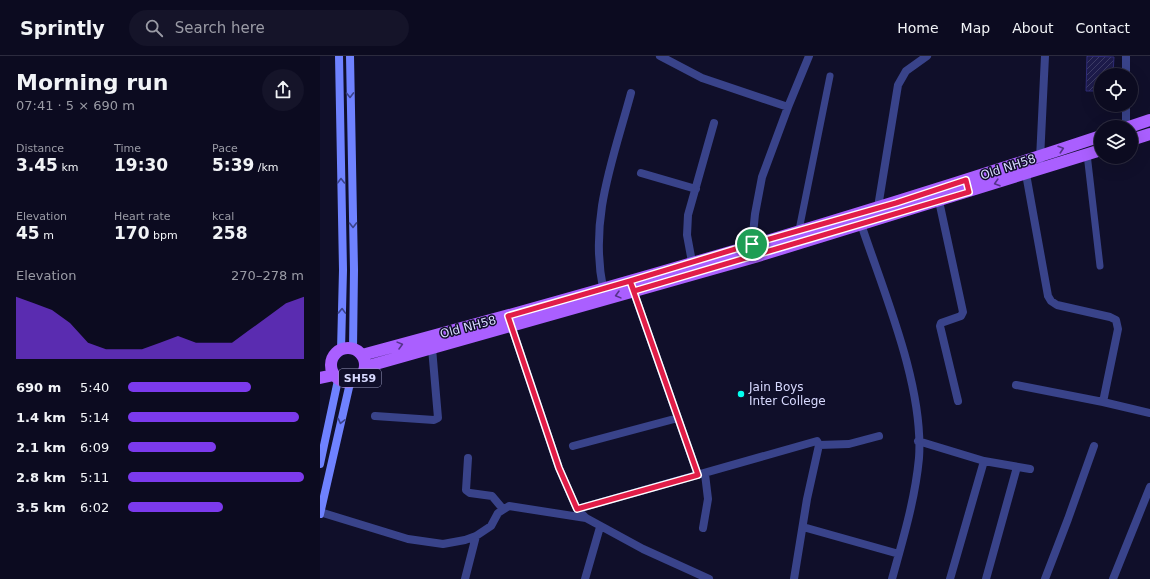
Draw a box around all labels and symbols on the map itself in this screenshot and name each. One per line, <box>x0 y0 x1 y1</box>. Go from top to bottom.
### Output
one-way arrow <box>346 92 355 98</box>
one-way arrow <box>1058 146 1065 154</box>
street label: Old NH58 <box>979 151 1037 183</box>
one-way arrow <box>337 178 346 184</box>
one-way arrow <box>994 178 1001 187</box>
one-way arrow <box>349 222 357 228</box>
pin <box>735 227 769 261</box>
one-way arrow <box>614 291 621 299</box>
one-way arrow <box>338 308 346 314</box>
street label: Old NH58 <box>438 313 498 341</box>
one-way arrow <box>397 342 403 350</box>
road number: SH59 <box>339 369 381 387</box>
place label: Jain Boys Inter College <box>748 380 826 408</box>
marker: Jain Boys Inter College <box>736 389 746 399</box>
one-way arrow <box>337 417 346 424</box>

